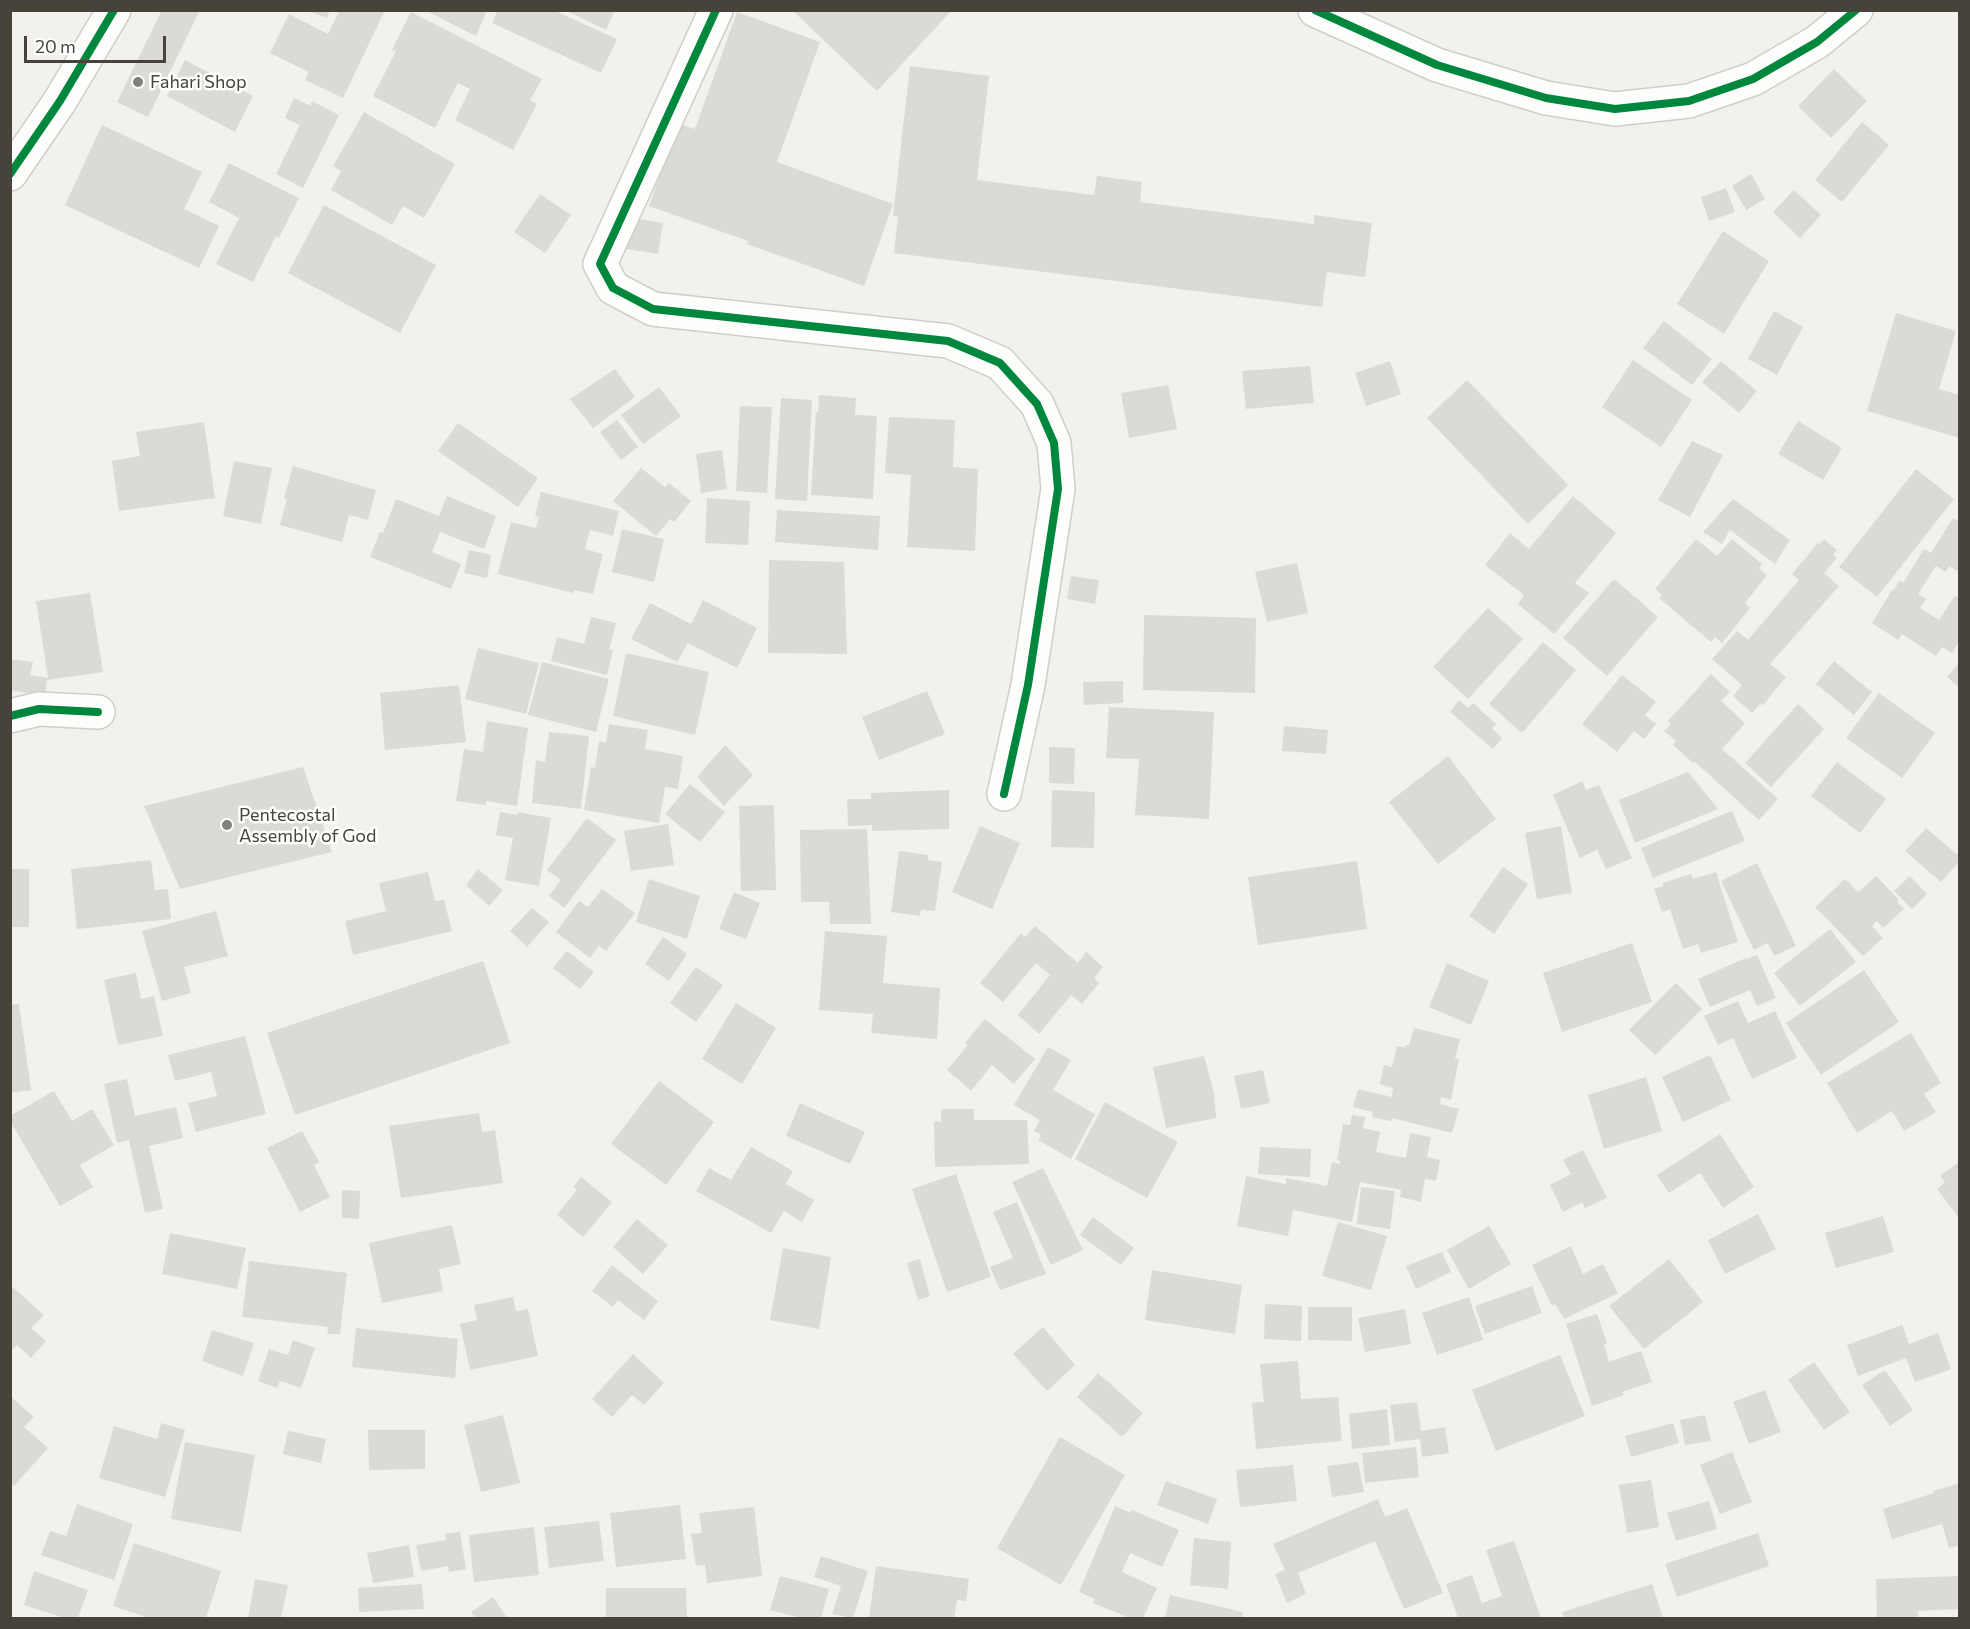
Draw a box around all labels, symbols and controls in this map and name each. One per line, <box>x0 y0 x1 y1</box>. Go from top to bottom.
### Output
scale bar <box>27 24 170 62</box>
text: 20 m <box>35 35 76 57</box>
place label: Fahari Shop <box>150 71 247 93</box>
marker: Fahari Shop <box>131 75 145 89</box>
place label: Pentecostal Assembly of God <box>239 804 376 846</box>
marker: Pentecostal Assembly of God <box>220 818 234 832</box>

